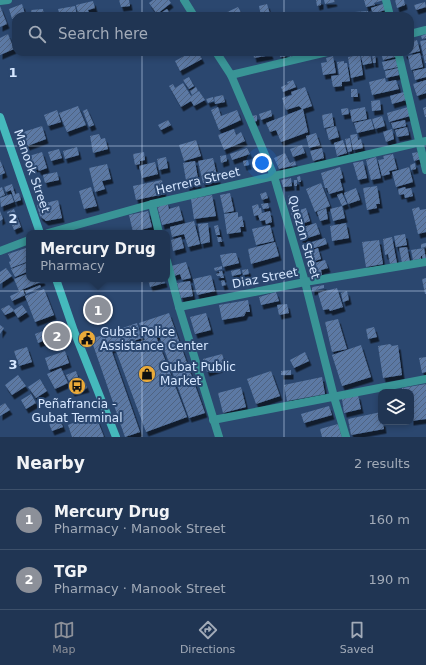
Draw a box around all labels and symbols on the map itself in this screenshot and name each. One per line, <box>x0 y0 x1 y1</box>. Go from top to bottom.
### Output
text: 1 <box>8 65 18 80</box>
street label: Manook Street <box>11 127 53 215</box>
your location <box>252 153 272 173</box>
street label: Herrera Street <box>155 164 242 197</box>
street label: Quezon Street <box>285 194 323 281</box>
text: 2 <box>8 211 18 226</box>
street label: Diaz Street <box>231 265 299 291</box>
pin: 1 <box>85 295 111 325</box>
pin: 2 <box>44 321 70 351</box>
place label: Gubat Police Assistance Center <box>100 325 208 353</box>
public building icon: Gubat Police Assistance Center <box>77 329 97 349</box>
text: 3 <box>8 357 18 372</box>
place label: Gubat Public Market <box>160 360 236 388</box>
shop icon: Gubat Public Market <box>137 364 157 384</box>
bus stop icon: Peñafrancia - Gubat Terminal <box>67 376 87 396</box>
place label: Peñafrancia - Gubat Terminal <box>31 397 123 425</box>

